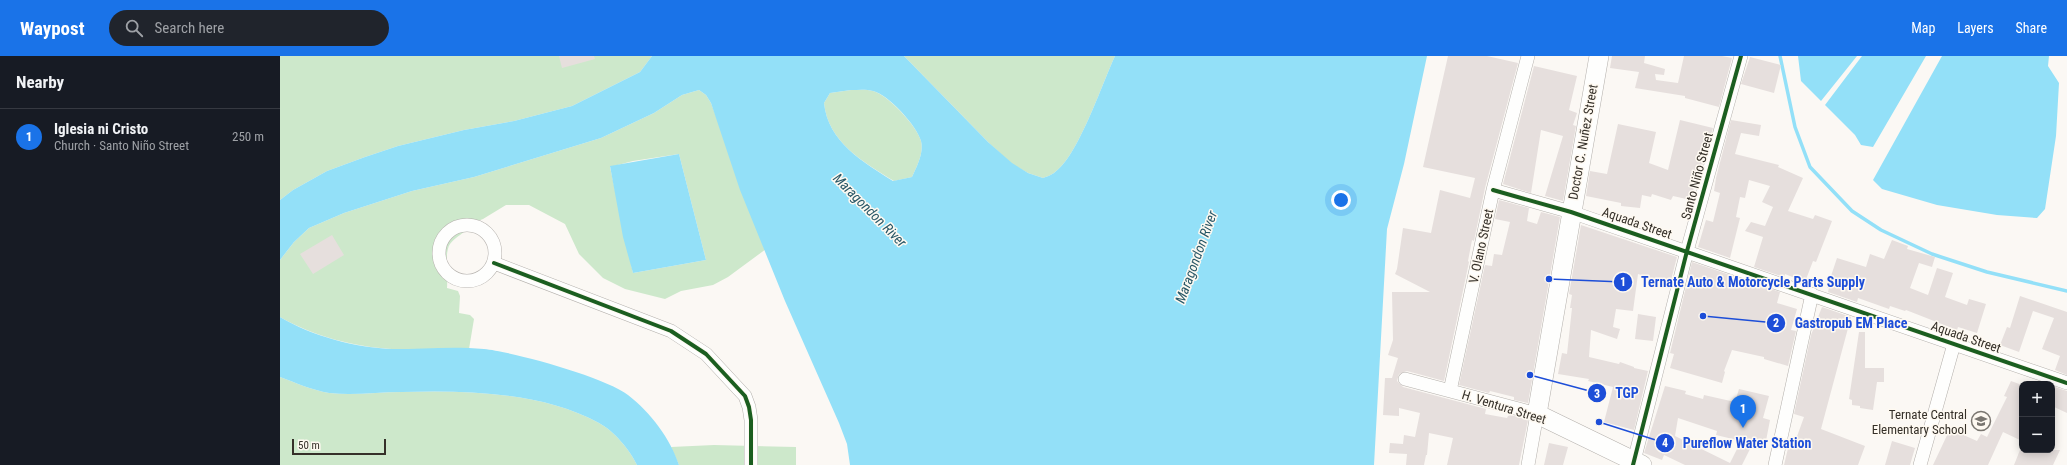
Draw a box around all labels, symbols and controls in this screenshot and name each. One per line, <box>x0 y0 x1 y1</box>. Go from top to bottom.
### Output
search box <box>109 10 389 46</box>
text: Waypost <box>20 17 85 40</box>
icon: search <box>123 17 145 39</box>
text: Search here <box>155 19 224 37</box>
text: Map <box>1911 20 1935 36</box>
text: Layers <box>1957 20 1994 36</box>
text: Share <box>2016 20 2047 36</box>
text: Nearby <box>16 72 64 92</box>
street label: Doctor C. Nuñez Street <box>1565 83 1601 201</box>
text: Iglesia ni Cristo <box>54 120 148 138</box>
text: 1 <box>26 129 32 144</box>
text: 250 m <box>232 129 264 144</box>
street label: Santo Niño Street <box>1678 131 1716 221</box>
text: Church · Santo Niño Street <box>54 138 189 153</box>
water label: Maragondon River <box>830 170 911 251</box>
your location <box>1331 190 1351 210</box>
street label: Aquada Street <box>1600 204 1674 242</box>
street label: V. Olano Street <box>1466 207 1496 285</box>
water label: Maragondon River <box>1172 208 1220 305</box>
callout: Ternate Auto & Motorcycle Parts Supply <box>1613 269 1873 295</box>
text: Ternate Auto & Motorcycle Parts Supply <box>1641 274 1866 290</box>
text: 1 <box>1620 275 1626 289</box>
callout: Gastropub EM Place <box>1766 310 1915 336</box>
text: Gastropub EM Place <box>1795 315 1908 331</box>
text: 2 <box>1773 316 1779 330</box>
street label: Aquada Street <box>1929 318 2003 356</box>
callout: TGP <box>1587 380 1647 406</box>
map controls <box>2019 381 2055 453</box>
button: + <box>2019 381 2055 417</box>
text: TGP <box>1615 385 1639 401</box>
street label: H. Ventura Street <box>1460 387 1548 427</box>
text: 3 <box>1594 387 1600 401</box>
pin: 1 <box>1730 395 1756 428</box>
place label: Ternate Central Elementary School <box>1872 407 1967 437</box>
school or university icon: Ternate Central Elementary School <box>1970 410 1992 432</box>
button: − <box>2019 417 2055 453</box>
callout: Pureflow Water Station <box>1655 430 1820 456</box>
text: Pureflow Water Station <box>1683 435 1811 451</box>
text: 4 <box>1662 436 1668 450</box>
scale bar <box>292 437 386 456</box>
text: 50 m <box>298 439 320 452</box>

